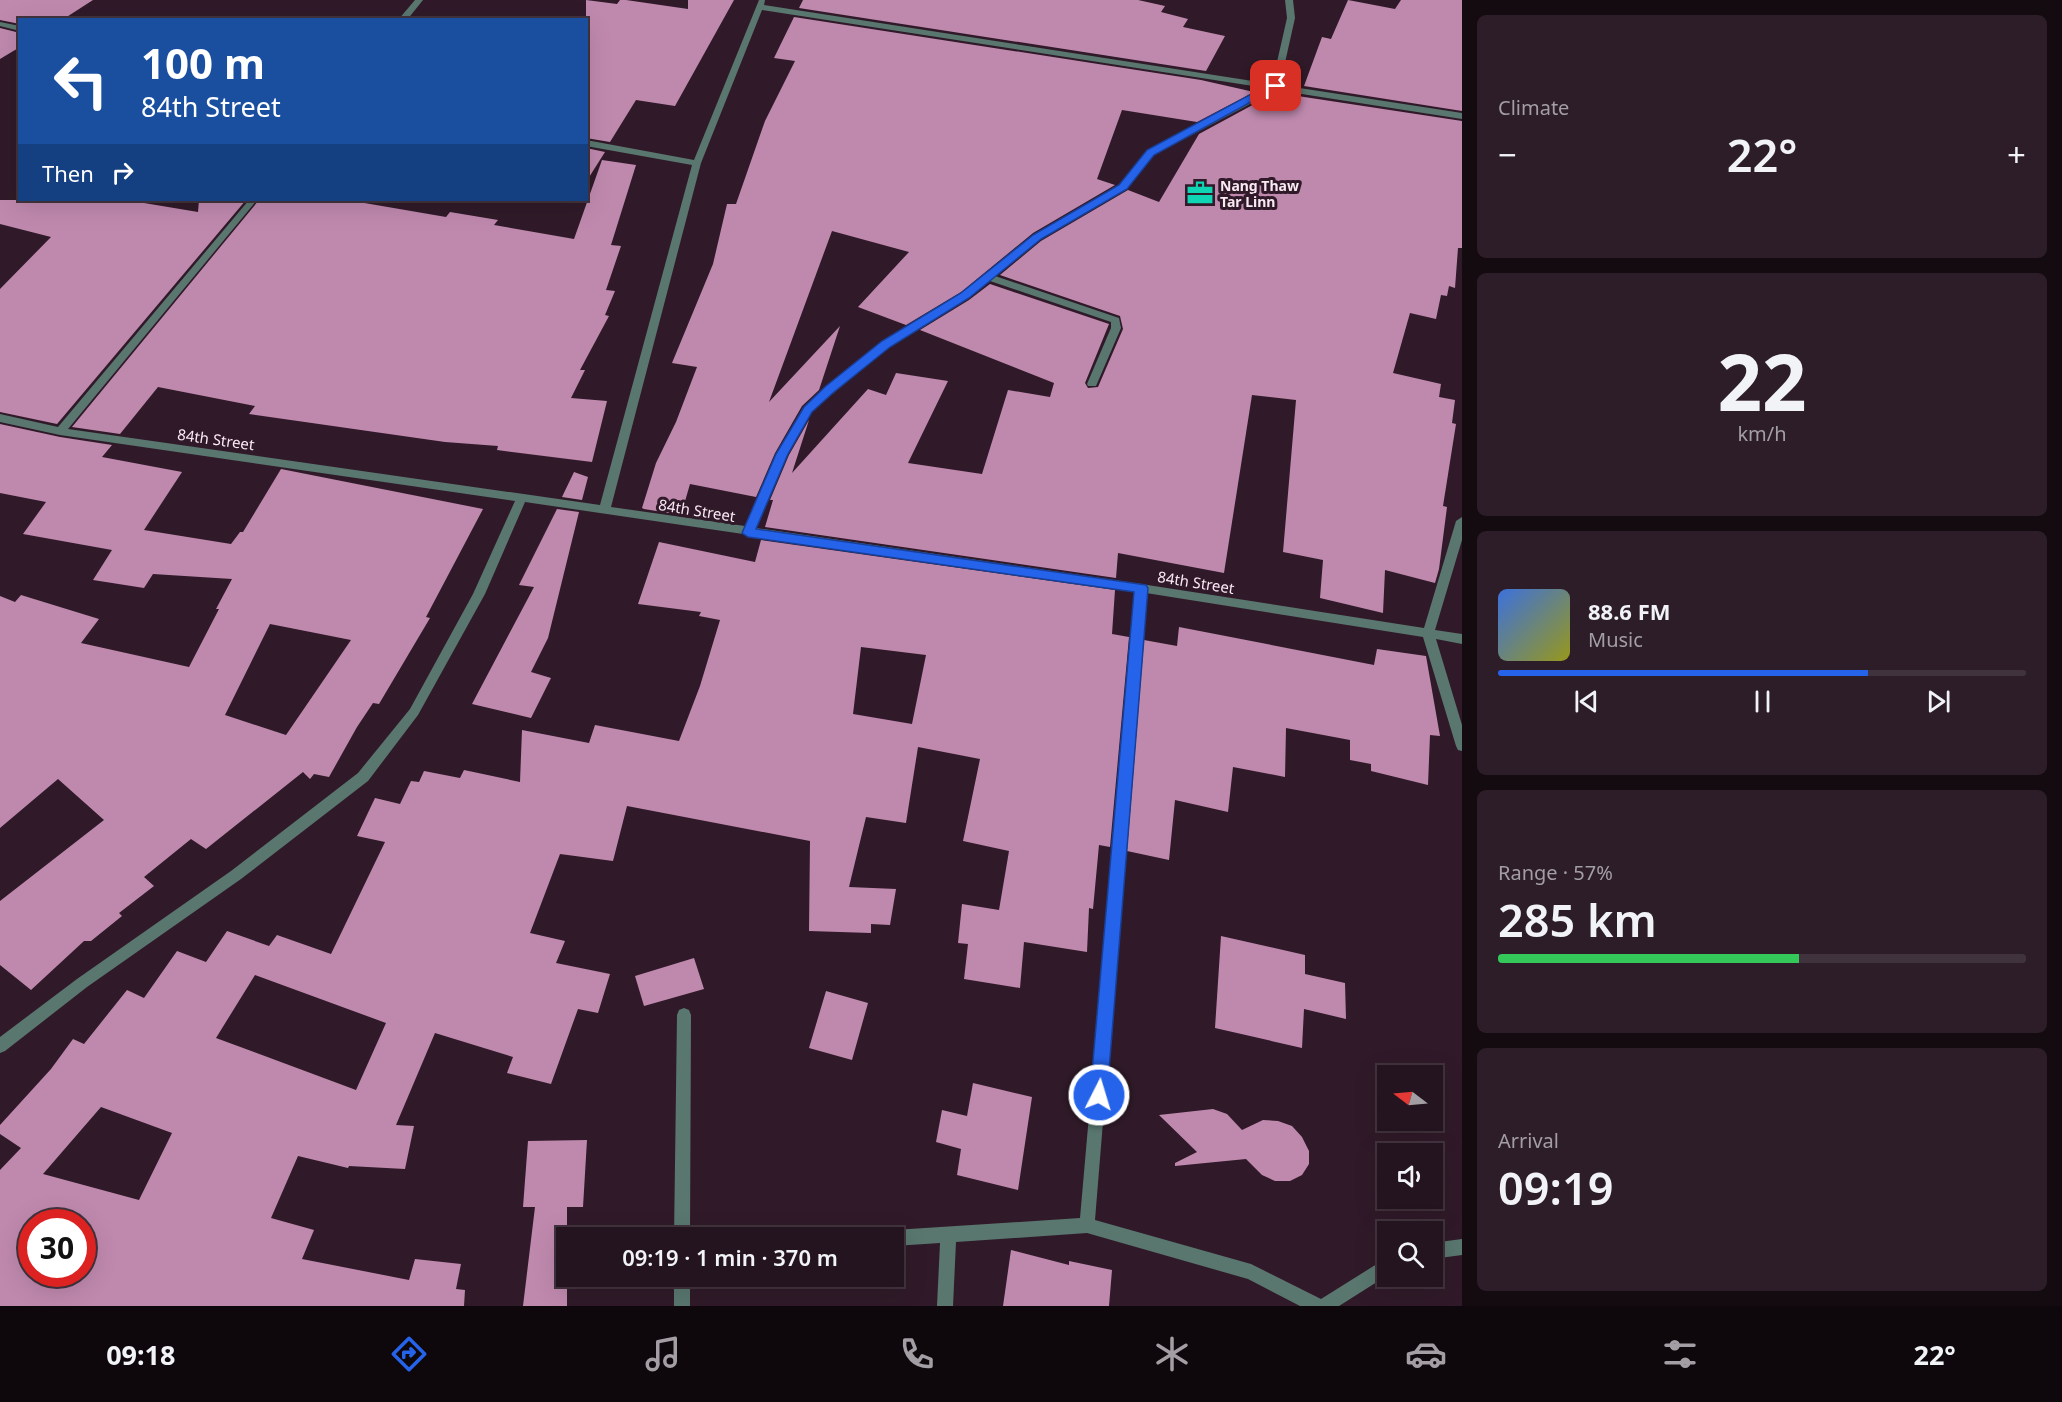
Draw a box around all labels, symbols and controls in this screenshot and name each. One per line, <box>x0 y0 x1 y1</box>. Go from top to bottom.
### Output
text: 100 m <box>141 34 265 91</box>
icon: left <box>42 42 120 120</box>
pin <box>1250 60 1301 111</box>
icon: arrive <box>1259 69 1292 102</box>
text: 84th Street <box>141 88 281 125</box>
text: Climate <box>1498 94 1569 121</box>
text: 22° <box>1727 124 1797 185</box>
text: − <box>1498 132 1517 177</box>
text: + <box>2007 132 2026 177</box>
icon: right <box>106 156 139 189</box>
text: Then <box>42 158 94 188</box>
place label: Nang Thaw Tar Linn <box>1220 176 1299 211</box>
office icon: Nang Thaw Tar Linn <box>1185 178 1215 208</box>
text: 22 <box>1717 328 1807 434</box>
text: km/h <box>1737 420 1787 447</box>
street label: 84th Street <box>176 424 256 454</box>
street label: 84th Street <box>657 494 737 526</box>
street label: 84th Street <box>1156 566 1236 598</box>
text: 88.6 FM <box>1588 596 1670 626</box>
text: Music <box>1588 626 1643 653</box>
icon: previous <box>1570 685 1603 718</box>
icon: pause <box>1746 685 1779 718</box>
icon: next <box>1922 685 1955 718</box>
text: Range · 57% <box>1498 859 1613 886</box>
text: 285 km <box>1498 889 1657 950</box>
position arrow <box>1067 1063 1131 1127</box>
north arrow <box>1377 1065 1443 1131</box>
map controls <box>1377 1065 1443 1287</box>
text: Arrival <box>1498 1127 1559 1154</box>
button: sound <box>1377 1143 1443 1209</box>
text: 09:19 <box>1498 1157 1613 1218</box>
speed limit sign: 30 <box>18 1209 96 1287</box>
button: search <box>1377 1221 1443 1287</box>
text: 09:19 · 1 min · 370 m <box>622 1242 838 1272</box>
icon: directions <box>388 1333 430 1375</box>
icon: music <box>642 1333 684 1375</box>
icon: phone <box>896 1333 938 1375</box>
icon: climate <box>1151 1333 1193 1375</box>
icon: car <box>1405 1333 1447 1375</box>
icon: filters <box>1659 1333 1701 1375</box>
text: 09:18 <box>106 1336 176 1373</box>
text: 22° <box>1913 1336 1956 1373</box>

